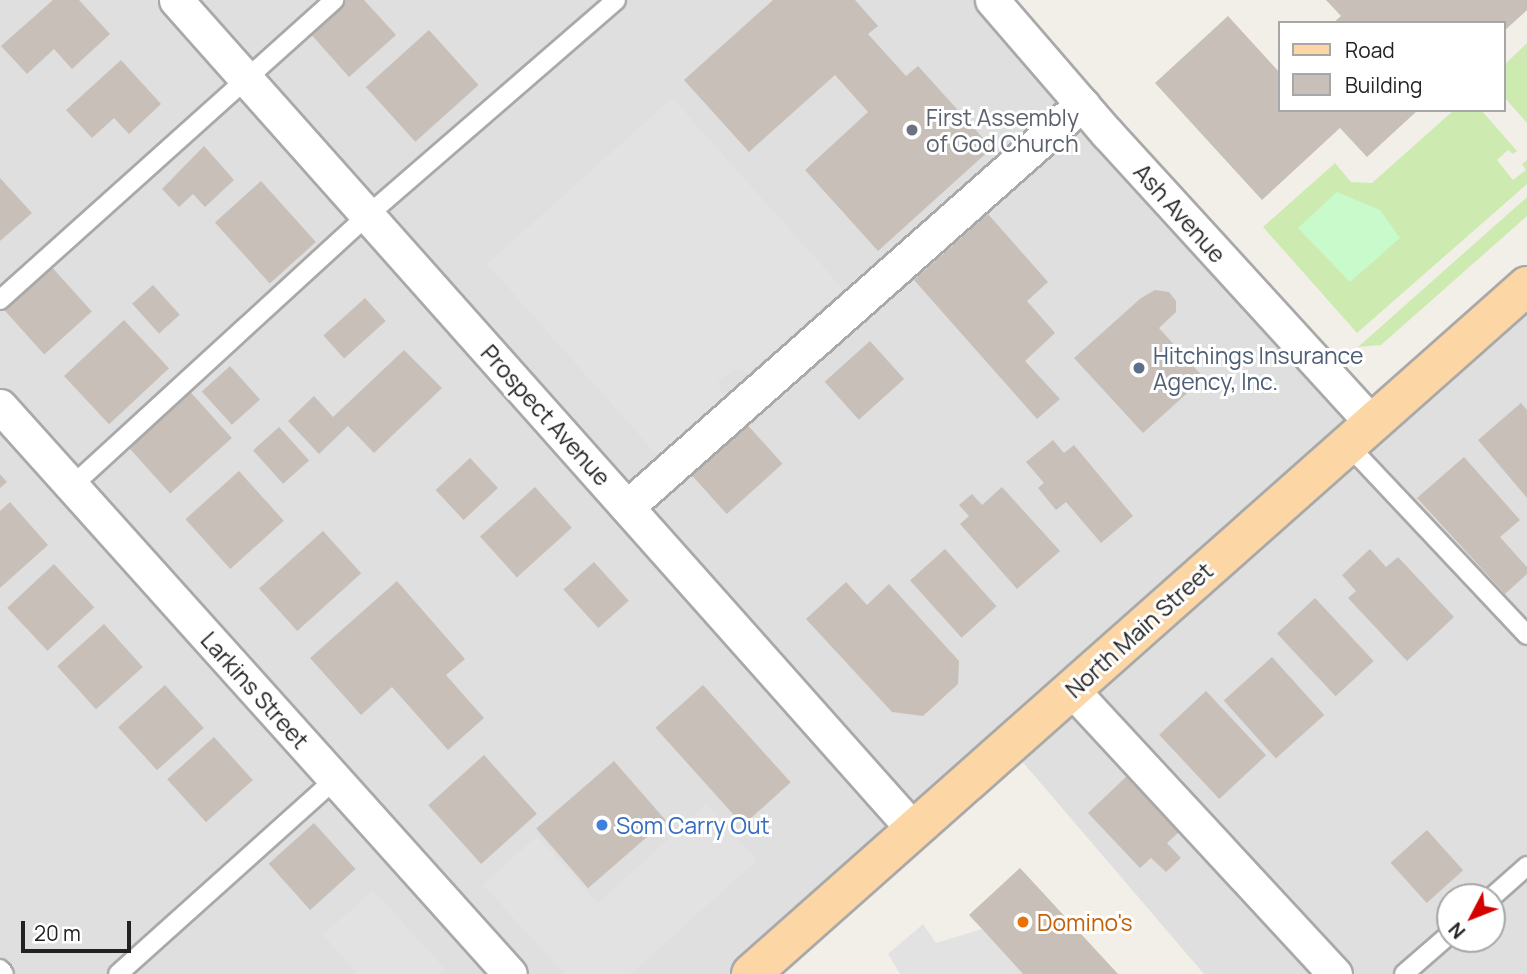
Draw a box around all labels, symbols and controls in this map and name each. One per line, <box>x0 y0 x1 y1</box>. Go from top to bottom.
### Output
legend <box>1278 21 1506 112</box>
text: Road <box>1345 36 1395 64</box>
text: Building <box>1345 71 1422 99</box>
place label: First Assembly of God Church <box>926 103 1079 157</box>
marker: First Assembly of God Church <box>904 122 920 138</box>
street label: Ash Avenue <box>1128 158 1232 268</box>
street label: Prospect Avenue <box>476 339 616 491</box>
place label: Hitchings Insurance Agency, Inc. <box>1153 341 1363 395</box>
marker: Hitchings Insurance Agency, Inc. <box>1131 360 1147 376</box>
street label: North Main Street <box>1060 557 1218 703</box>
street label: Larkins Street <box>195 626 315 754</box>
place label: Som Carry Out <box>616 811 770 839</box>
marker: Som Carry Out <box>594 817 610 833</box>
north arrow <box>1436 883 1506 953</box>
scale bar <box>24 908 135 952</box>
place label: Domino's <box>1037 908 1133 936</box>
marker: Domino's <box>1015 914 1031 930</box>
text: N <box>1443 917 1471 944</box>
text: 20 m <box>34 919 81 947</box>

